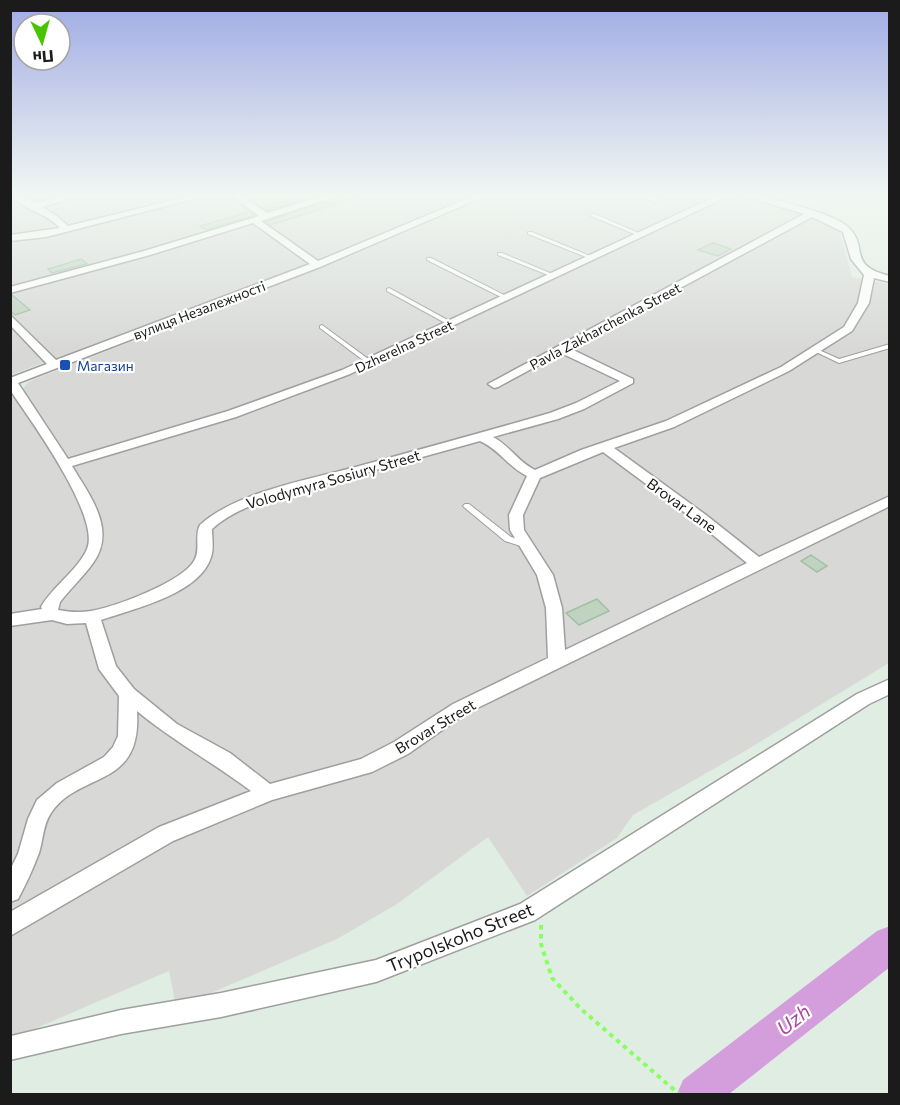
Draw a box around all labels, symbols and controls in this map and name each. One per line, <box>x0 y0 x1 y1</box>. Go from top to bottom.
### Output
north arrow <box>12 12 72 72</box>
text: Пн <box>32 47 55 68</box>
street label: вулиця Незалежності <box>130 277 268 343</box>
street label: Pavla Zakharchenka Street <box>526 279 684 373</box>
street label: Dzherelna Street <box>352 316 456 376</box>
place label: Магазин <box>77 357 134 374</box>
marker: Магазин <box>58 358 72 372</box>
street label: Volodymyra Sosiury Street <box>244 445 422 513</box>
street label: Brovar Lane <box>644 474 720 536</box>
street label: Brovar Street <box>391 695 479 757</box>
street label: Trypolskoho Street <box>383 898 537 976</box>
water label: Uzh <box>771 998 815 1040</box>

